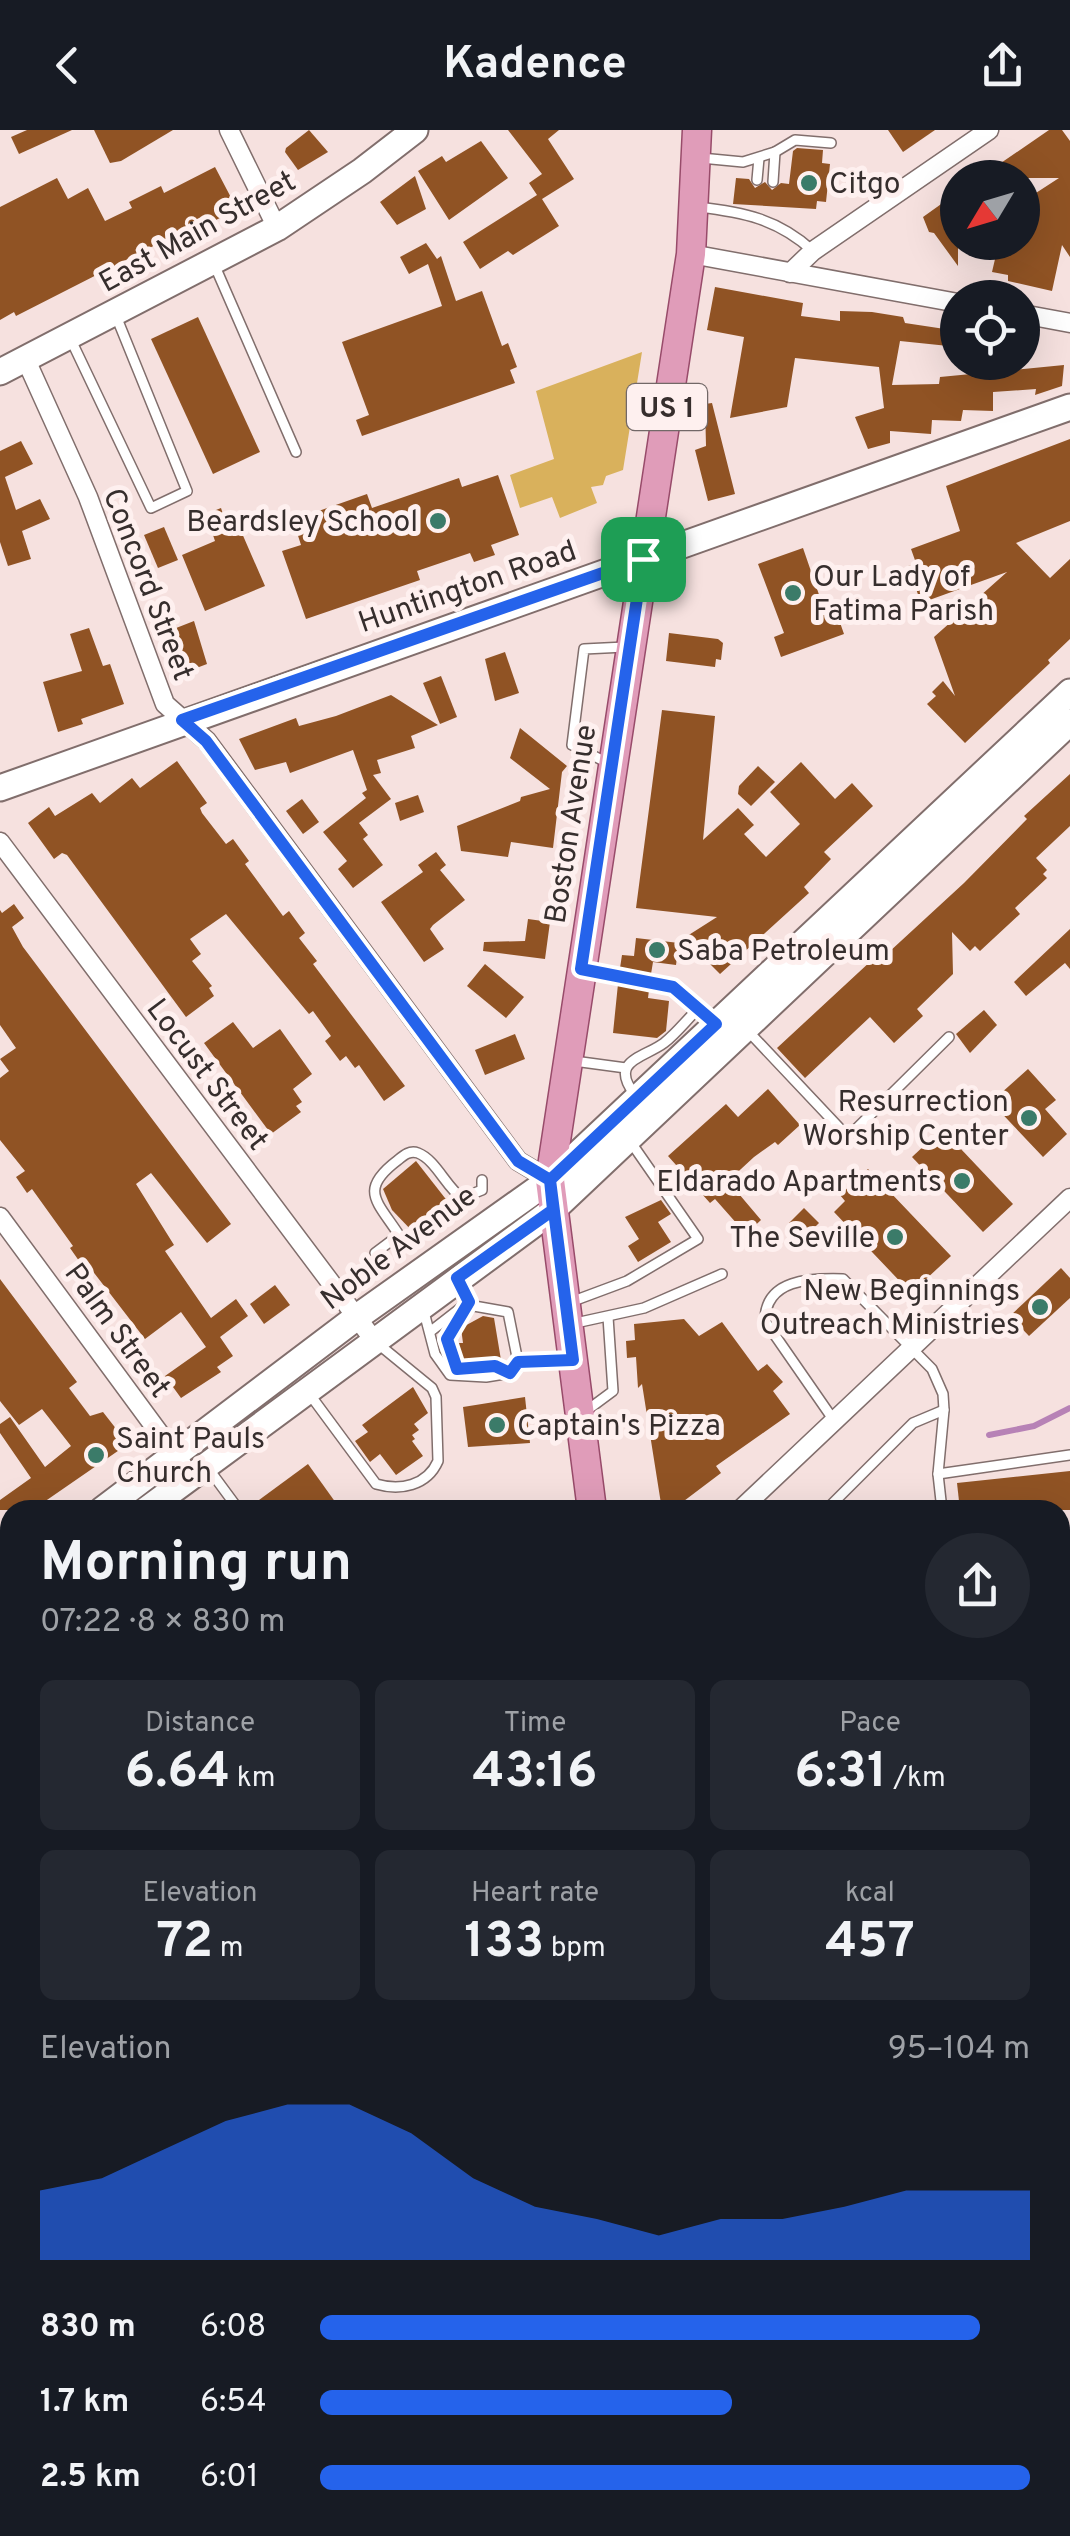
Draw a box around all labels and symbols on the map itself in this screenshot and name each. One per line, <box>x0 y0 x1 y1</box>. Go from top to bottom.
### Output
north arrow <box>940 160 1040 260</box>
street label: East Main Street <box>94 164 303 302</box>
place label: Citgo <box>829 167 901 204</box>
marker: Citgo <box>798 172 820 194</box>
road number: US 1 <box>627 384 707 430</box>
street label: Concord Street <box>93 484 200 686</box>
place label: Beardsley School <box>186 505 418 542</box>
marker: Beardsley School <box>427 510 449 532</box>
pin <box>601 517 686 602</box>
street label: Huntington Road <box>354 534 582 643</box>
place label: Our Lady of Fatima Parish <box>813 560 994 631</box>
marker: Our Lady of Fatima Parish <box>782 582 804 604</box>
street label: Boston Avenue <box>538 722 606 926</box>
place label: Saba Petroleum <box>677 934 890 971</box>
marker: Saba Petroleum <box>646 939 668 961</box>
street label: Locust Street <box>137 992 275 1159</box>
place label: Resurrection Worship Center <box>802 1085 1009 1156</box>
marker: Resurrection Worship Center <box>1018 1107 1040 1129</box>
place label: Eldarado Apartments <box>656 1165 942 1202</box>
marker: Eldarado Apartments <box>951 1170 973 1192</box>
street label: Noble Avenue <box>314 1179 485 1319</box>
place label: The Seville <box>729 1221 875 1258</box>
marker: The Seville <box>884 1226 906 1248</box>
street label: Palm Street <box>55 1257 177 1406</box>
place label: New Beginnings Outreach Ministries <box>760 1274 1020 1345</box>
marker: New Beginnings Outreach Ministries <box>1029 1296 1051 1318</box>
place label: Captain's Pizza <box>517 1409 721 1446</box>
marker: Captain's Pizza <box>486 1414 508 1436</box>
place label: Saint Pauls Church <box>116 1422 265 1493</box>
marker: Saint Pauls Church <box>85 1444 107 1466</box>

